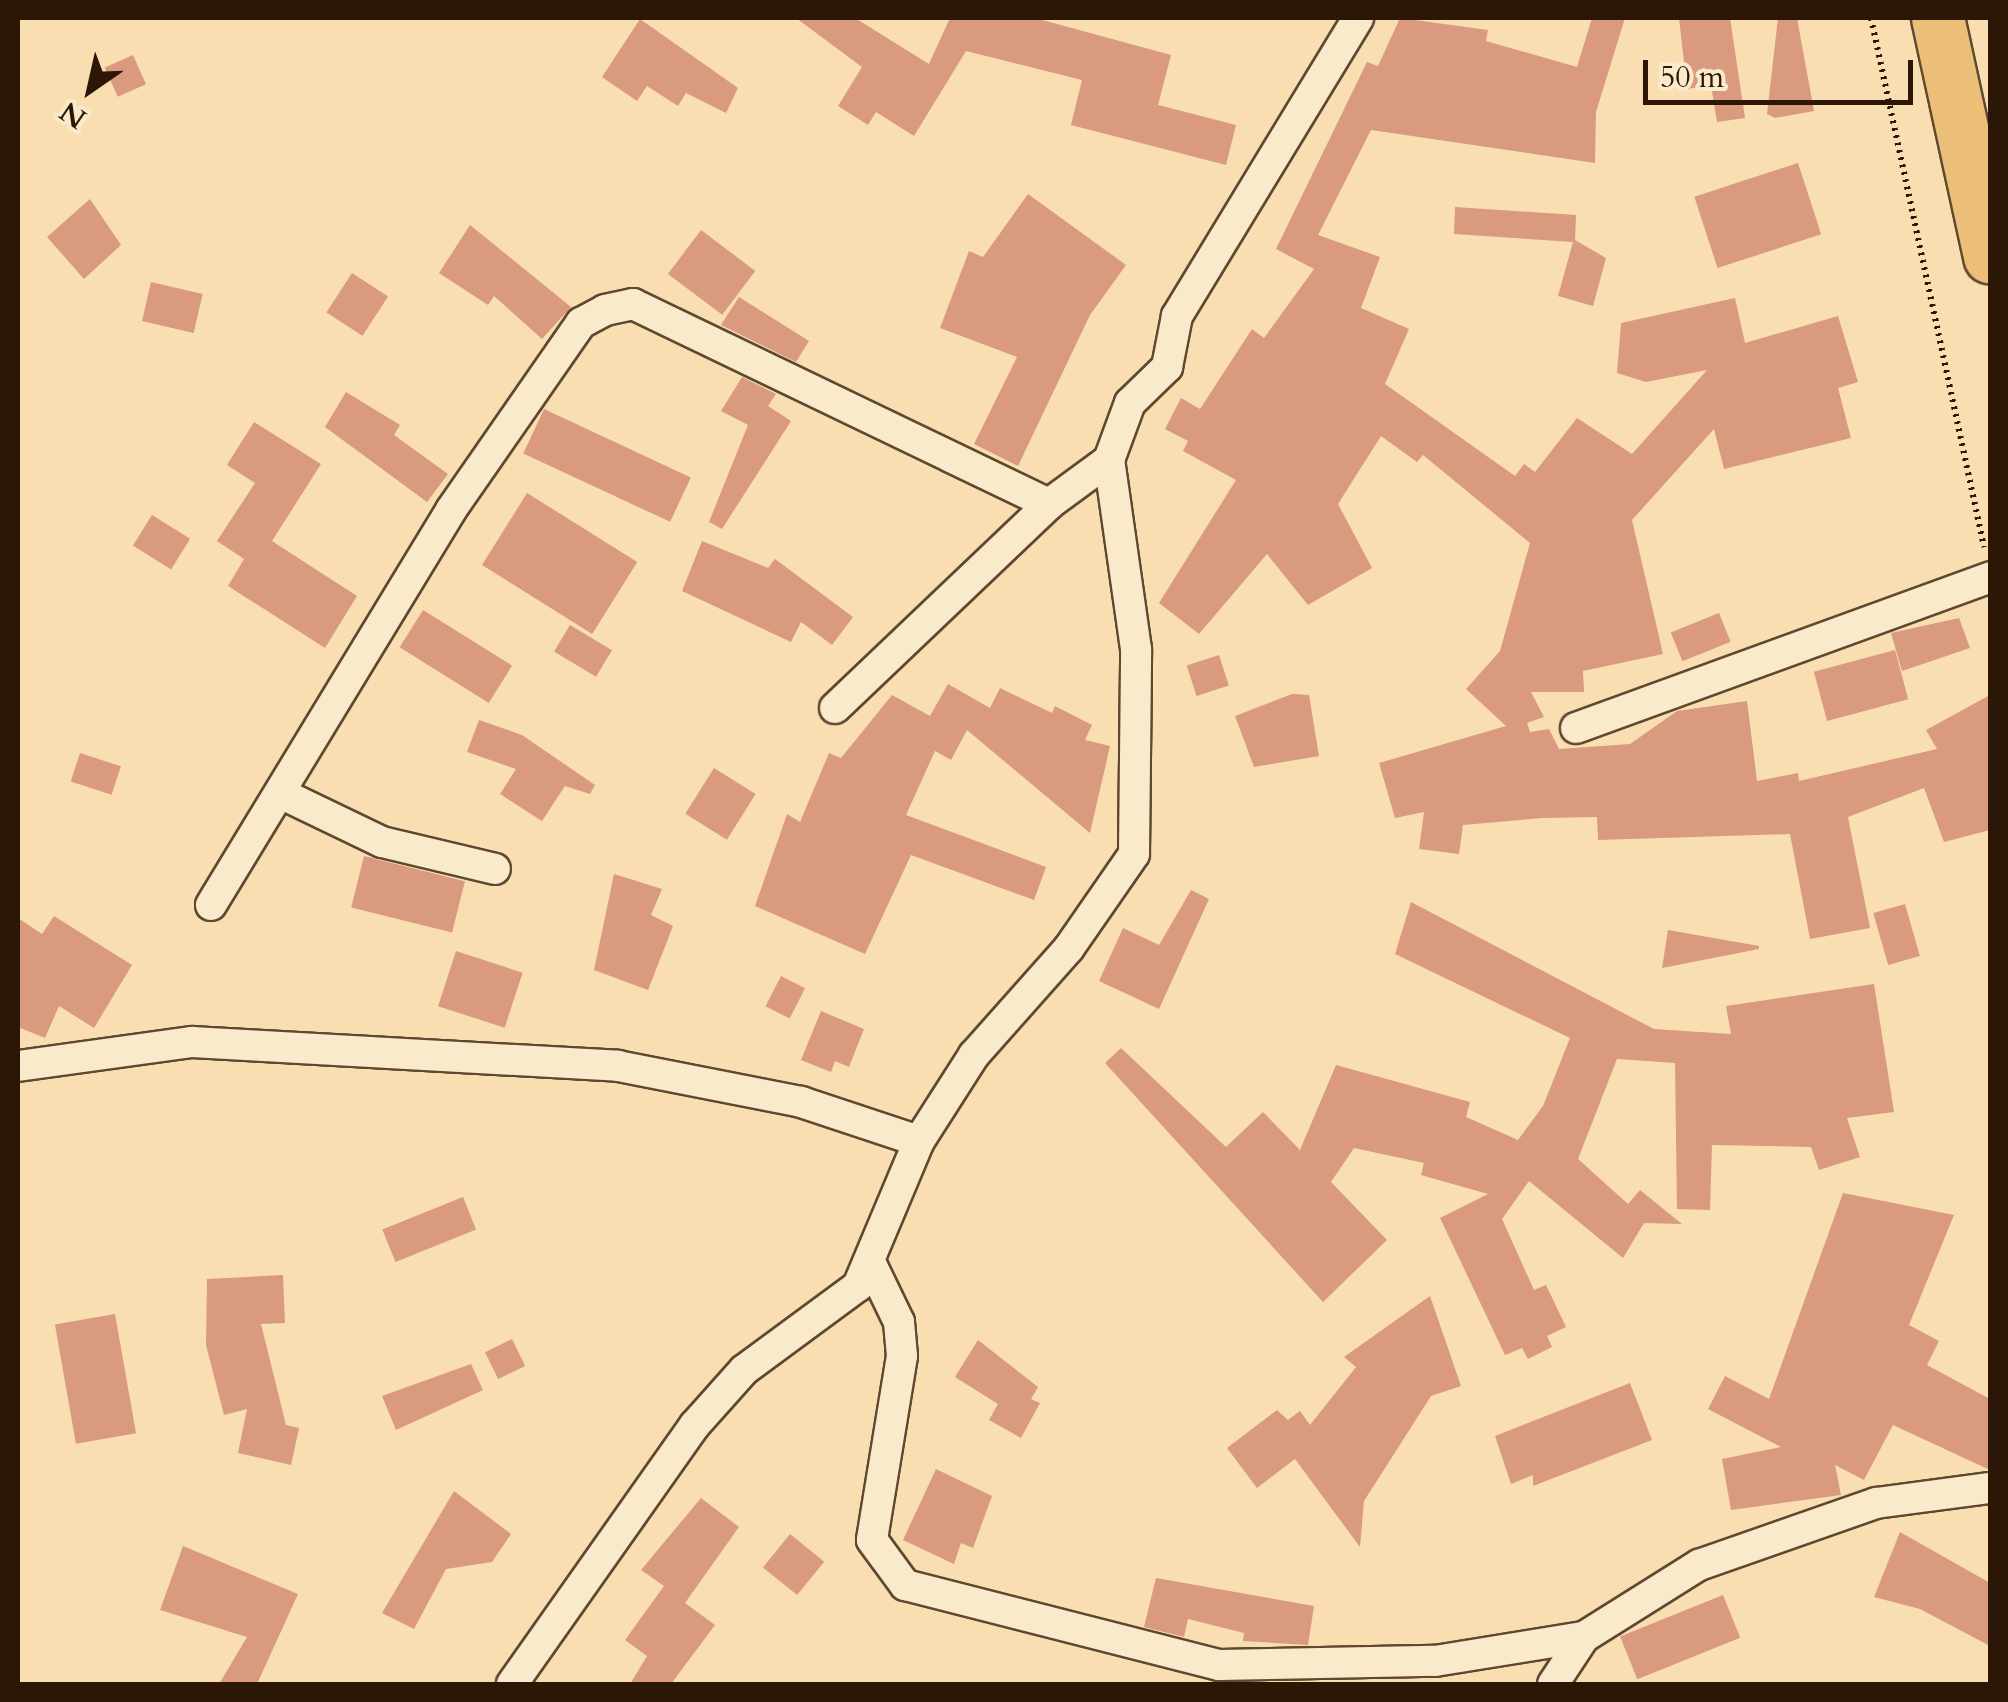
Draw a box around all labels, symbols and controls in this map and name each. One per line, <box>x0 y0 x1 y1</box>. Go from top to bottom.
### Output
north arrow <box>40 40 140 140</box>
scale bar <box>1648 40 1918 102</box>
text: 50 m <box>1660 57 1724 98</box>
text: N <box>53 92 94 137</box>

